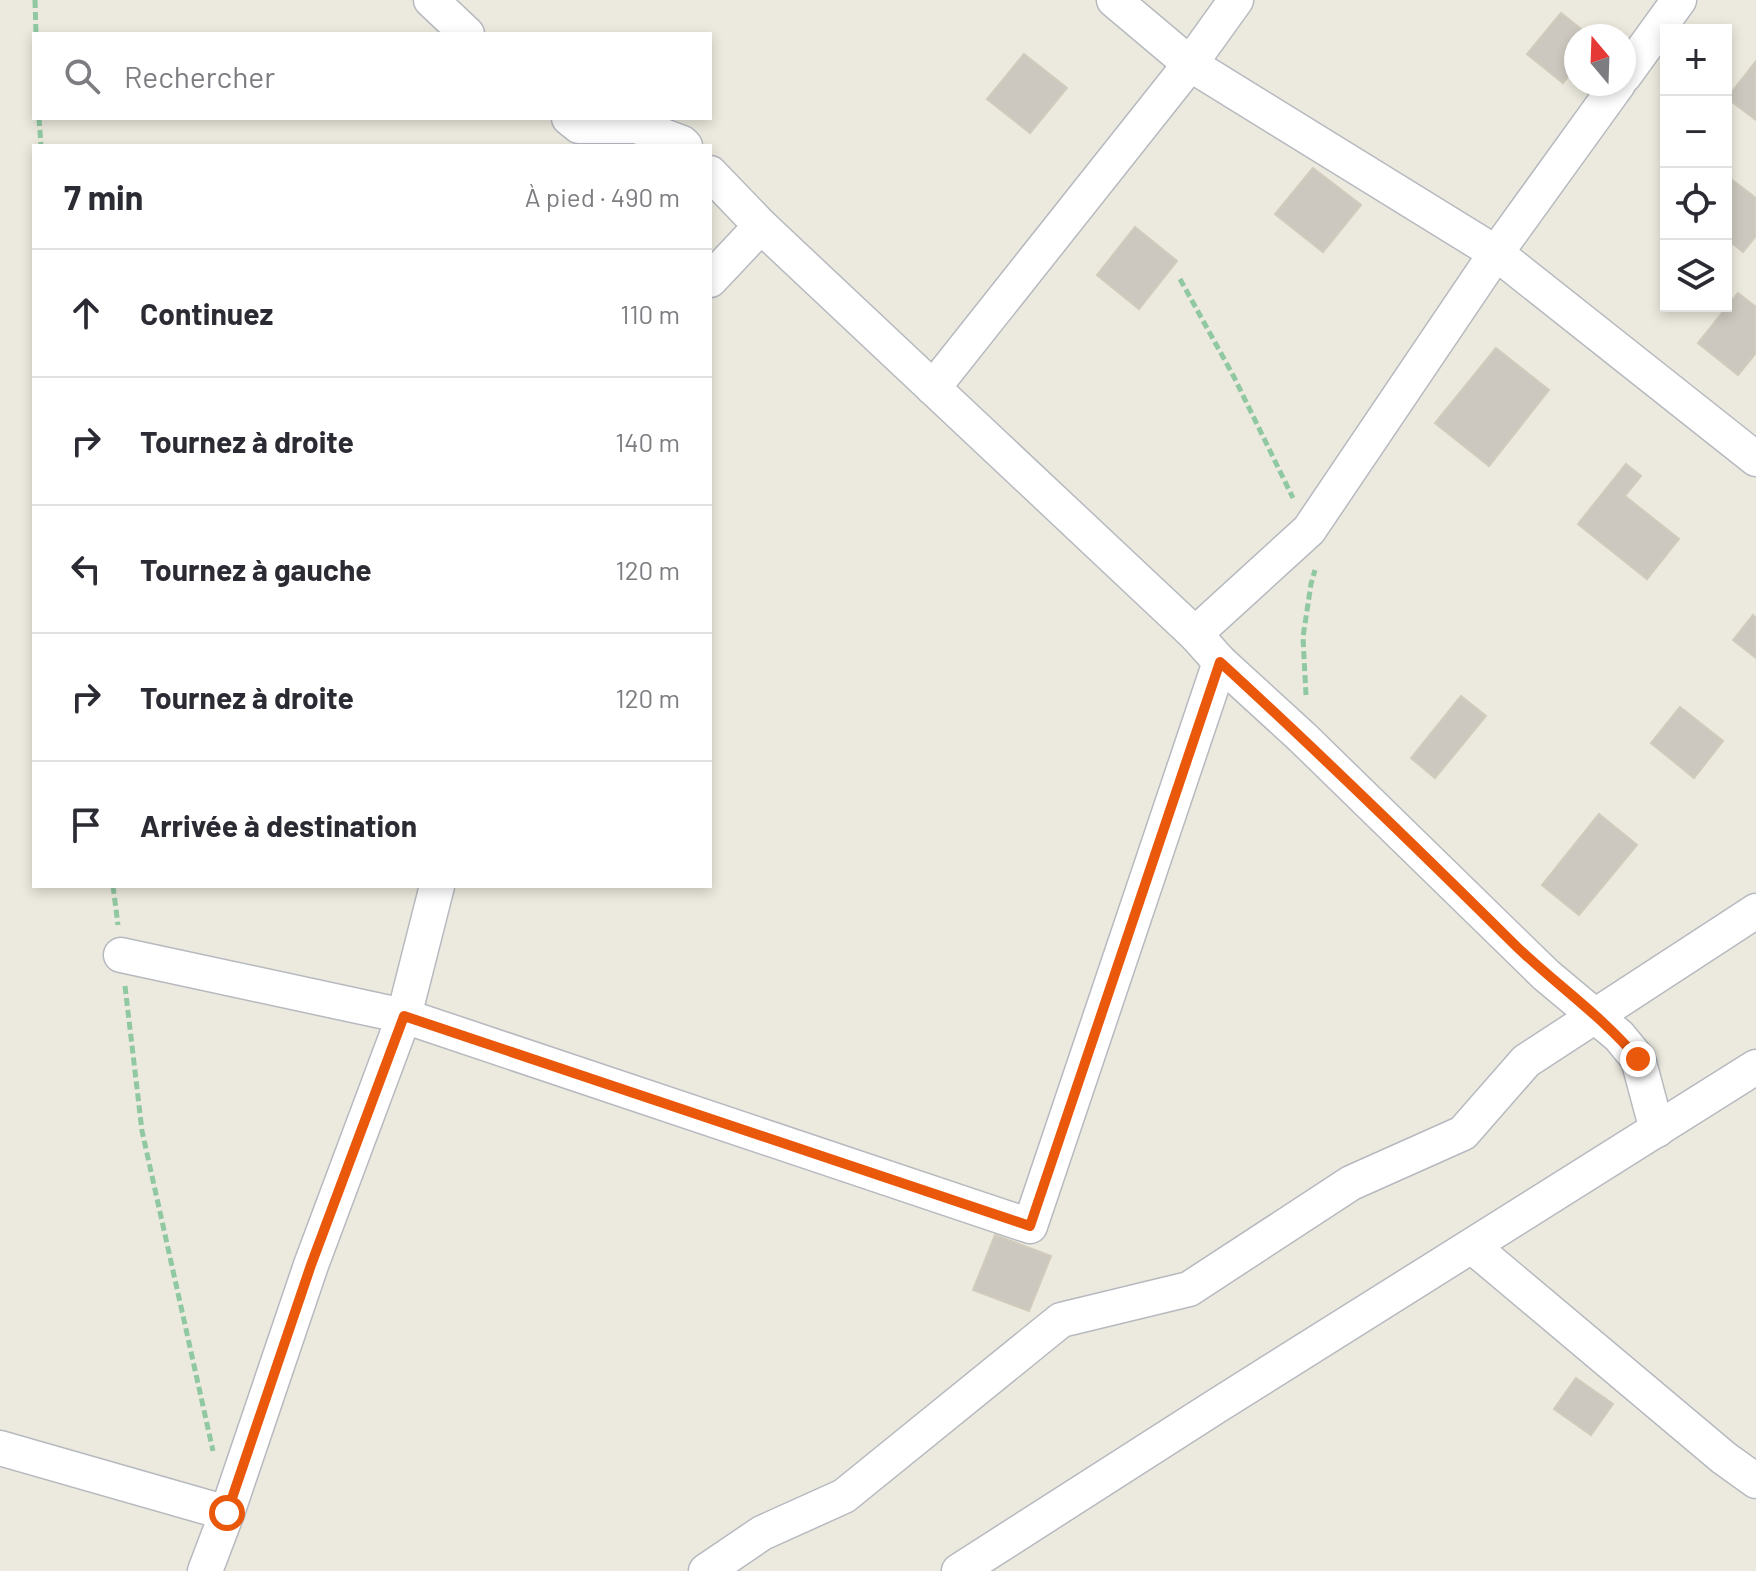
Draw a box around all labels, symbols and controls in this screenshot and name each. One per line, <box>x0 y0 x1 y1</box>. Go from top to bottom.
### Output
north arrow <box>1564 24 1636 96</box>
map controls <box>1660 24 1732 312</box>
button: + <box>1660 24 1732 96</box>
search box <box>32 32 712 120</box>
icon: search <box>60 54 104 98</box>
text: Rechercher <box>124 58 275 94</box>
button: − <box>1660 96 1732 168</box>
button: locate <box>1660 168 1732 240</box>
text: 7 min <box>64 176 143 217</box>
text: À pied · 490 m <box>525 181 680 212</box>
button: layers <box>1660 240 1732 312</box>
icon: ahead <box>64 291 108 335</box>
text: Continuez <box>140 295 273 331</box>
text: 110 m <box>620 298 680 329</box>
icon: right <box>64 419 108 463</box>
text: Tournez à droite <box>140 423 354 459</box>
text: 140 m <box>615 426 680 457</box>
icon: left <box>64 547 108 591</box>
text: Tournez à gauche <box>140 551 372 587</box>
text: 120 m <box>616 554 680 585</box>
icon: right <box>64 675 108 719</box>
text: Tournez à droite <box>140 679 354 715</box>
text: 120 m <box>616 682 680 713</box>
icon: arrive <box>64 803 108 847</box>
text: Arrivée à destination <box>140 807 417 843</box>
route end <box>1620 1041 1656 1077</box>
route start <box>209 1495 245 1531</box>

